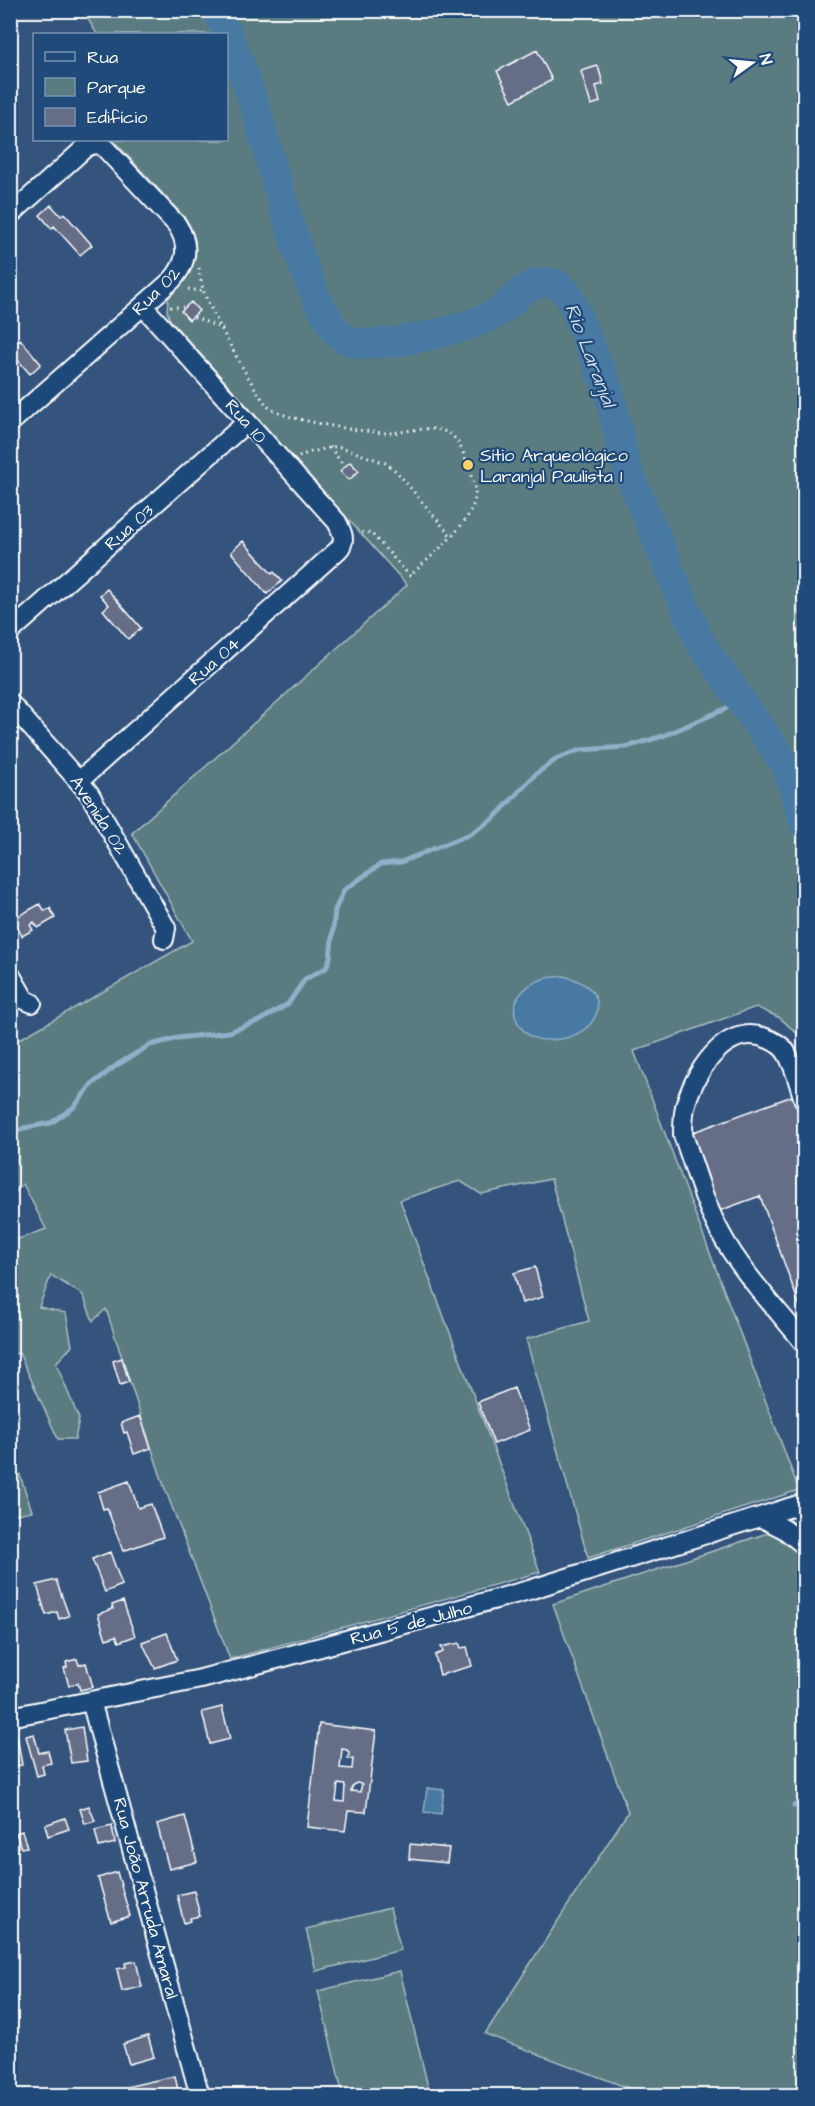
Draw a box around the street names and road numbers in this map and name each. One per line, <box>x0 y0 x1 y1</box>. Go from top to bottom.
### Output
street label: Rua 02 <box>126 261 187 321</box>
street label: Rua 10 <box>219 394 272 449</box>
street label: Rua 03 <box>99 498 160 556</box>
street label: Rua 04 <box>183 631 246 691</box>
street label: Avenida 02 <box>64 771 134 860</box>
street label: Rua 5 de Julho <box>348 1595 475 1652</box>
street label: Rua João Arruda Amaral <box>107 1795 184 2002</box>

